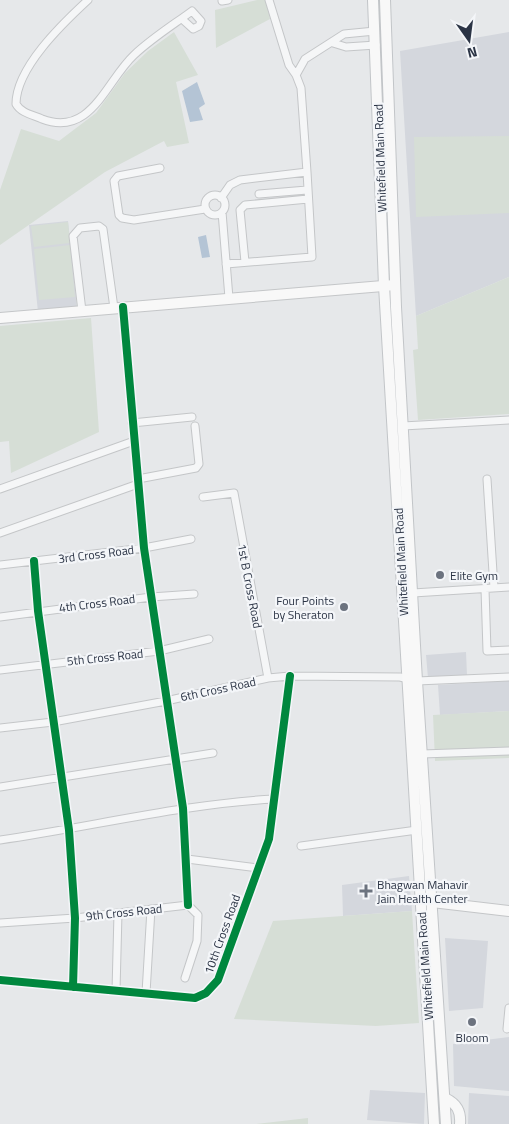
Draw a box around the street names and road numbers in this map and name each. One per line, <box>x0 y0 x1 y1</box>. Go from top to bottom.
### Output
street label: Whitefield Main Road <box>369 104 391 212</box>
street label: Whitefield Main Road <box>389 507 413 617</box>
street label: 3rd Cross Road <box>57 540 135 568</box>
street label: 1st B Cross Road <box>232 542 268 630</box>
street label: 4th Cross Road <box>58 589 136 617</box>
street label: 5th Cross Road <box>66 644 144 670</box>
street label: 6th Cross Road <box>179 672 257 706</box>
street label: 10th Cross Road <box>199 892 245 976</box>
street label: 9th Cross Road <box>85 899 163 925</box>
street label: Whitefield Main Road <box>412 911 438 1021</box>

